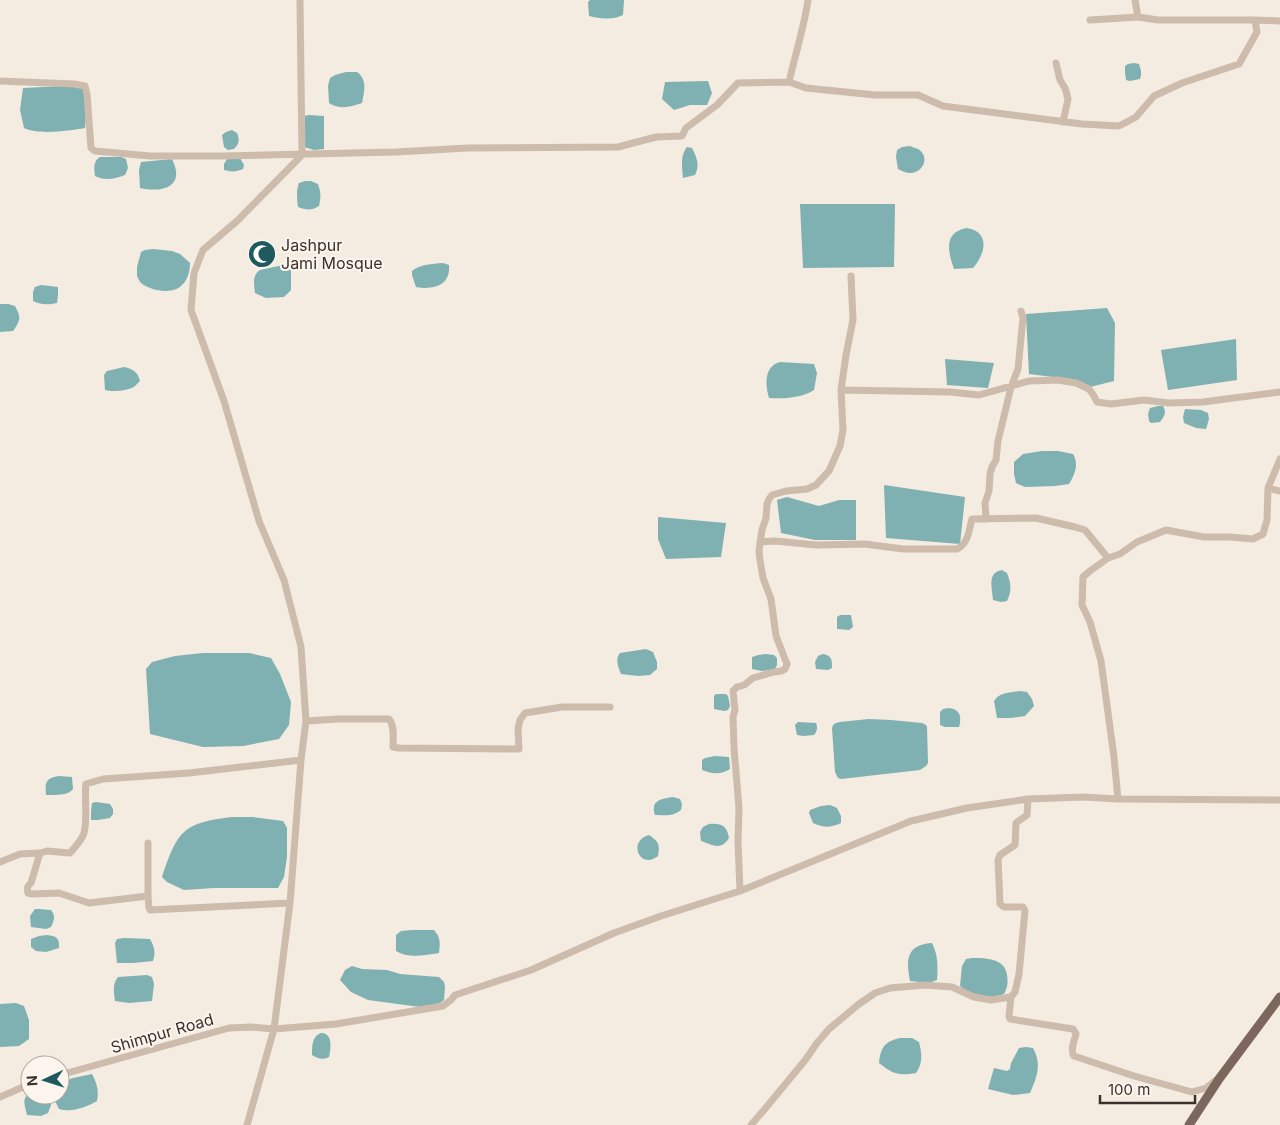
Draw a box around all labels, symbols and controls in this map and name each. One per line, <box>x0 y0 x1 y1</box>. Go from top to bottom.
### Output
place label: Jashpur Jami Mosque <box>281 235 383 273</box>
mosque icon: Jashpur Jami Mosque <box>247 239 277 269</box>
street label: Shimpur Road <box>108 1009 216 1057</box>
north arrow <box>20 1055 70 1105</box>
scale bar <box>1100 1072 1195 1104</box>
text: N <box>23 1075 40 1087</box>
text: 100 m <box>1108 1080 1150 1099</box>

